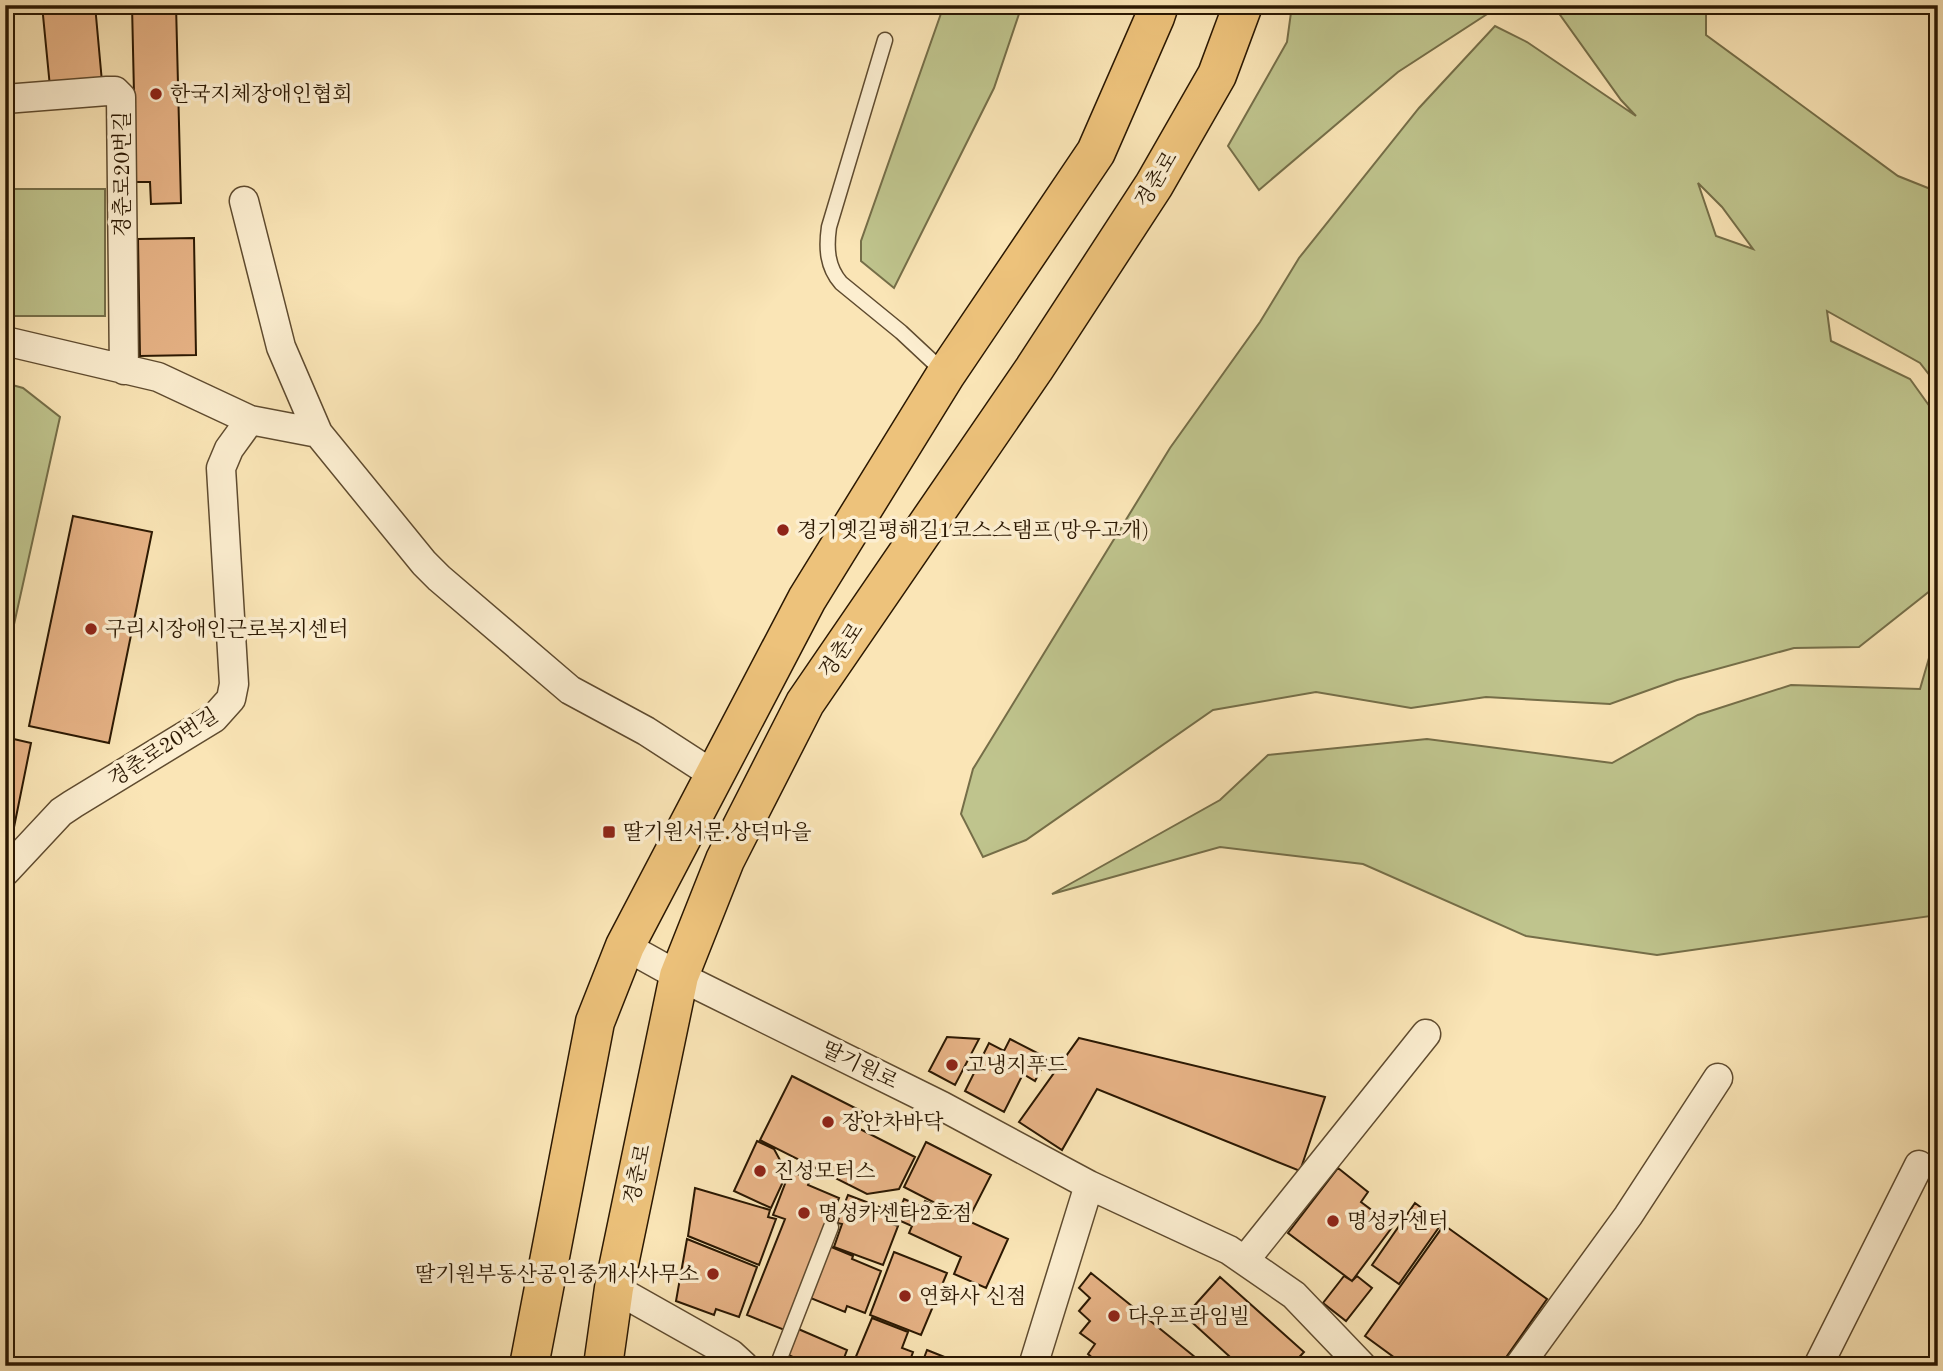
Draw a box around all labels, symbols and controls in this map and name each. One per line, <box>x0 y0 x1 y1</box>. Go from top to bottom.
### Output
place label: 한국지체장애인협회 <box>170 83 353 106</box>
marker: 한국지체장애인협회 <box>148 86 164 102</box>
street label: 경춘로20번길 <box>111 111 134 237</box>
street label: 경춘로 <box>1131 147 1182 211</box>
place label: 경기옛길평해길1코스스탬프(망우고개) <box>797 519 1149 542</box>
marker: 경기옛길평해길1코스스탬프(망우고개) <box>775 522 791 538</box>
place label: 구리시장애인근로복지센터 <box>105 618 348 641</box>
street label: 경춘로 <box>815 619 868 682</box>
marker: 구리시장애인근로복지센터 <box>83 621 99 637</box>
street label: 경춘로20번길 <box>104 704 222 791</box>
place label: 딸기원서문.상덕마을 <box>623 821 811 844</box>
marker: 딸기원서문.상덕마을 <box>601 824 617 840</box>
street label: 딸기원로 <box>818 1037 901 1094</box>
place label: 고냉지푸드 <box>966 1054 1067 1077</box>
marker: 고냉지푸드 <box>944 1057 960 1073</box>
place label: 장안차바닥 <box>842 1111 944 1134</box>
marker: 장안차바닥 <box>820 1114 836 1130</box>
street label: 경춘로 <box>620 1142 655 1206</box>
place label: 진성모터스 <box>774 1160 875 1183</box>
marker: 진성모터스 <box>752 1163 768 1179</box>
place label: 명성카센타2호점 <box>818 1202 972 1225</box>
marker: 명성카센타2호점 <box>796 1205 812 1221</box>
place label: 명성카센터 <box>1347 1210 1448 1233</box>
marker: 명성카센터 <box>1325 1213 1341 1229</box>
place label: 딸기원부동산공인중개사사무소 <box>415 1263 699 1286</box>
marker: 딸기원부동산공인중개사사무소 <box>705 1266 721 1282</box>
place label: 연화사 신점 <box>919 1285 1026 1308</box>
marker: 연화사 신점 <box>897 1288 913 1304</box>
place label: 다우프라임빌 <box>1128 1305 1250 1328</box>
marker: 다우프라임빌 <box>1106 1308 1122 1324</box>

